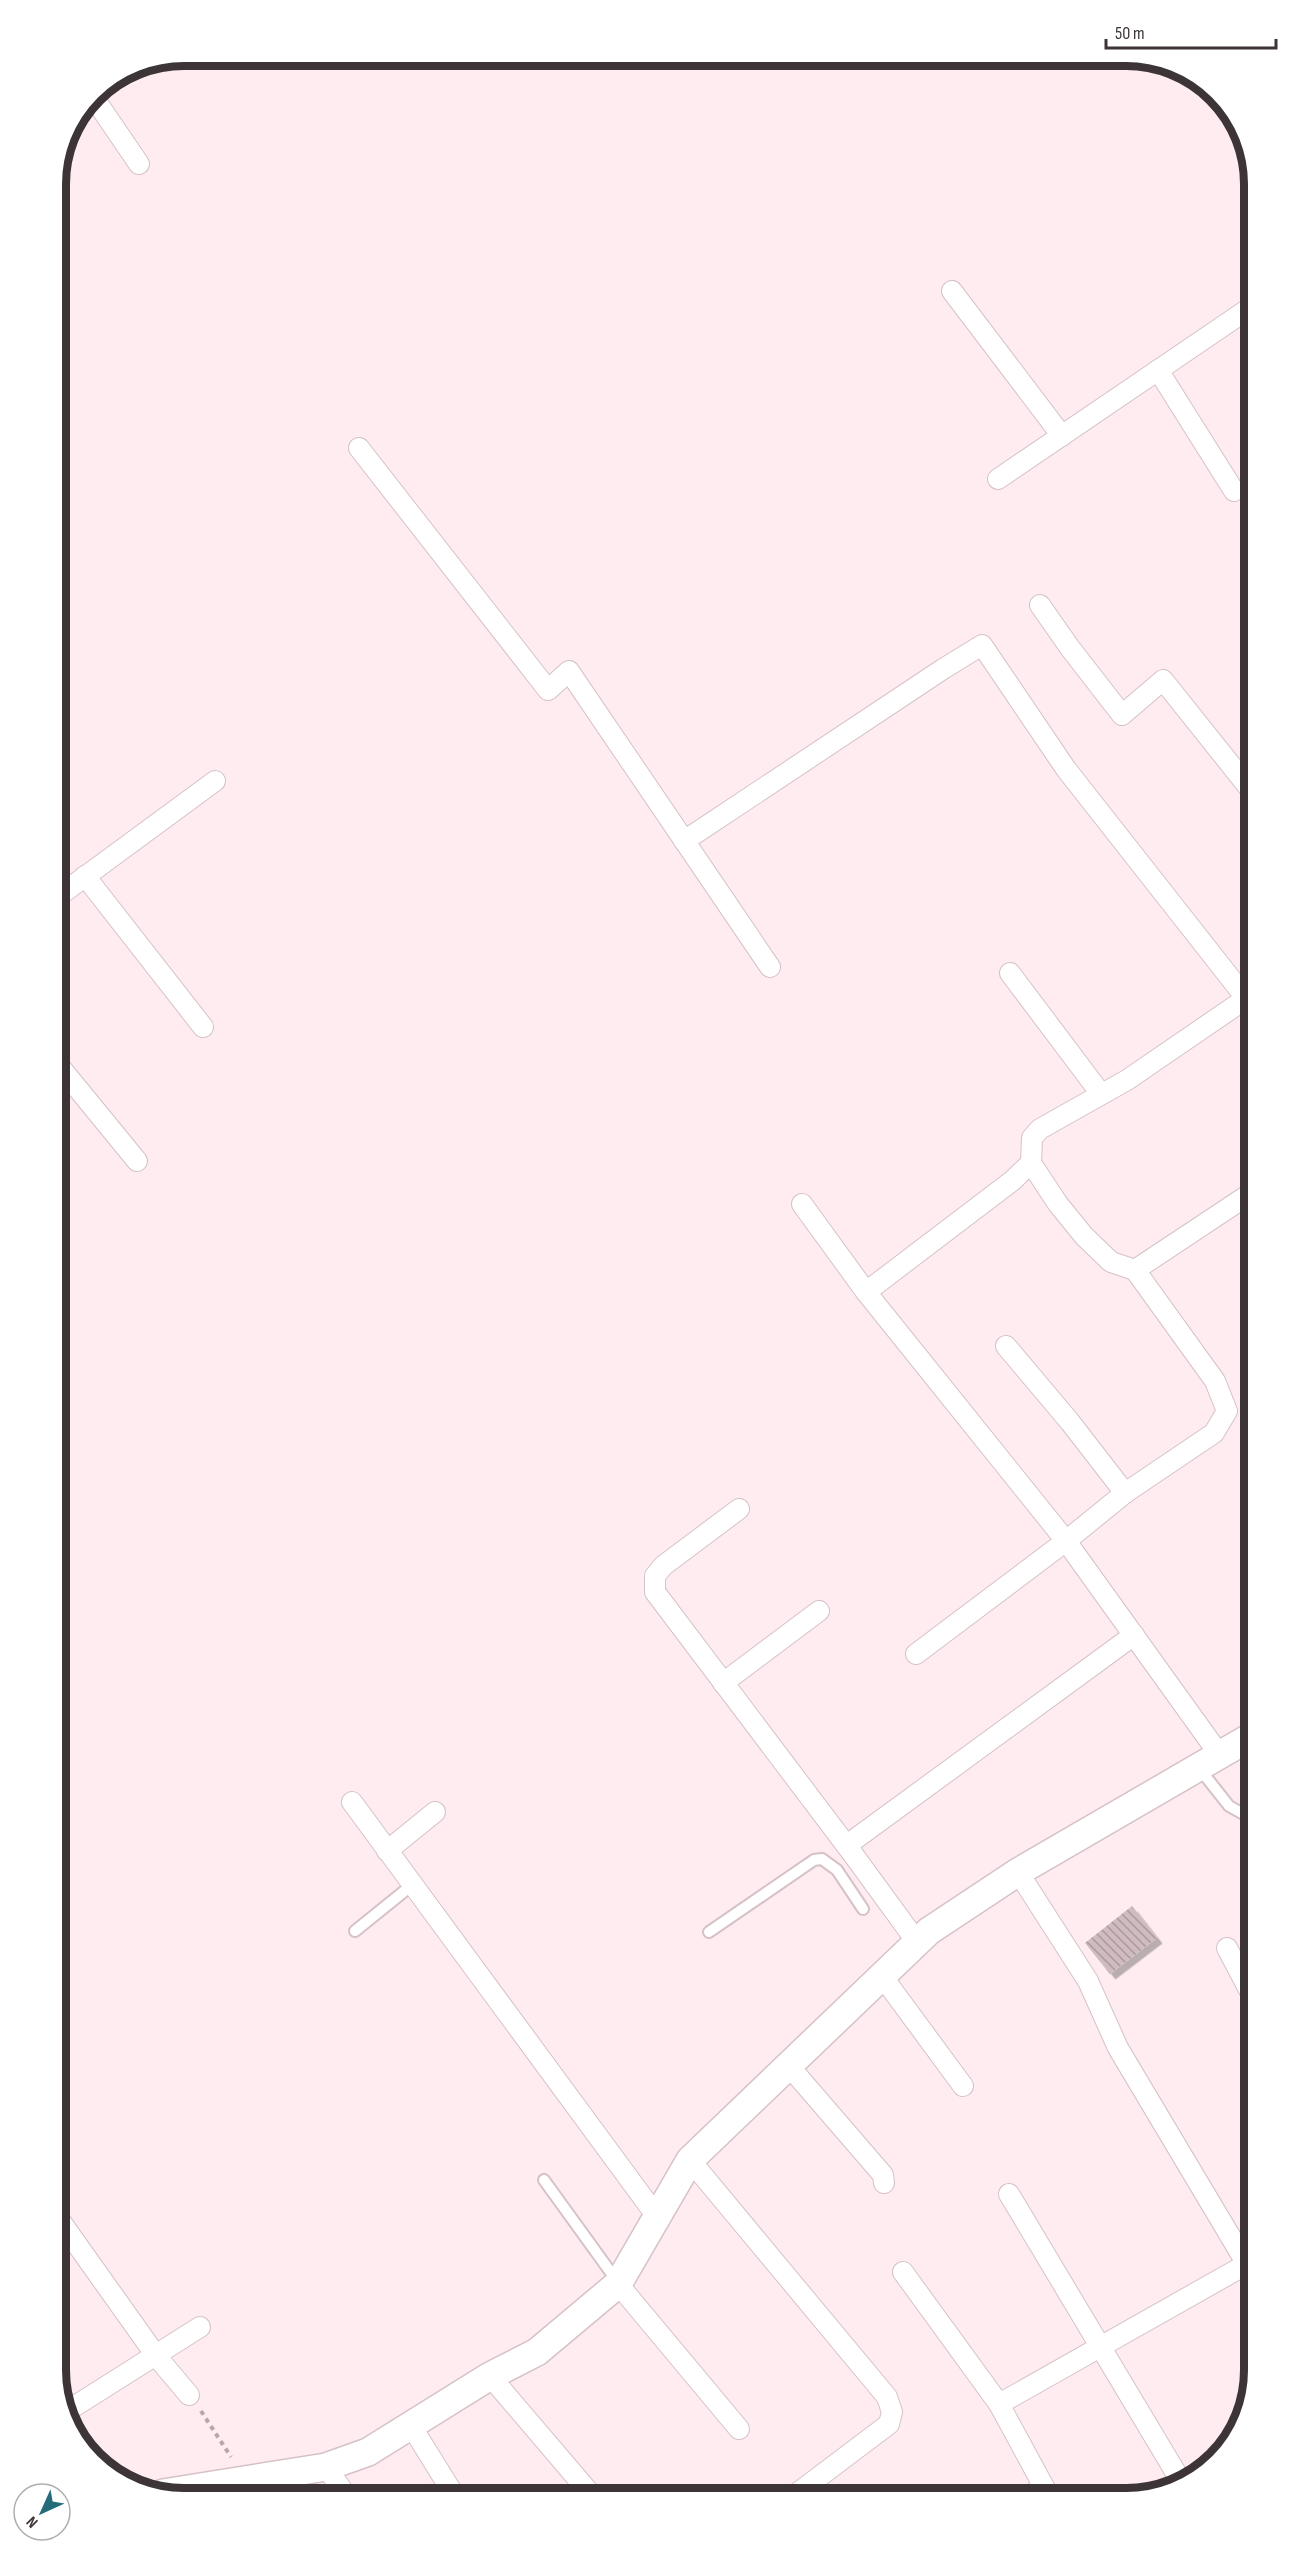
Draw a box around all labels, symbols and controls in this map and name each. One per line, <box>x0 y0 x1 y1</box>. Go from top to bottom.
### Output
scale bar <box>1106 12 1276 50</box>
text: 50 m <box>1115 23 1145 44</box>
north arrow <box>12 2482 72 2542</box>
text: N <box>23 2512 42 2531</box>

